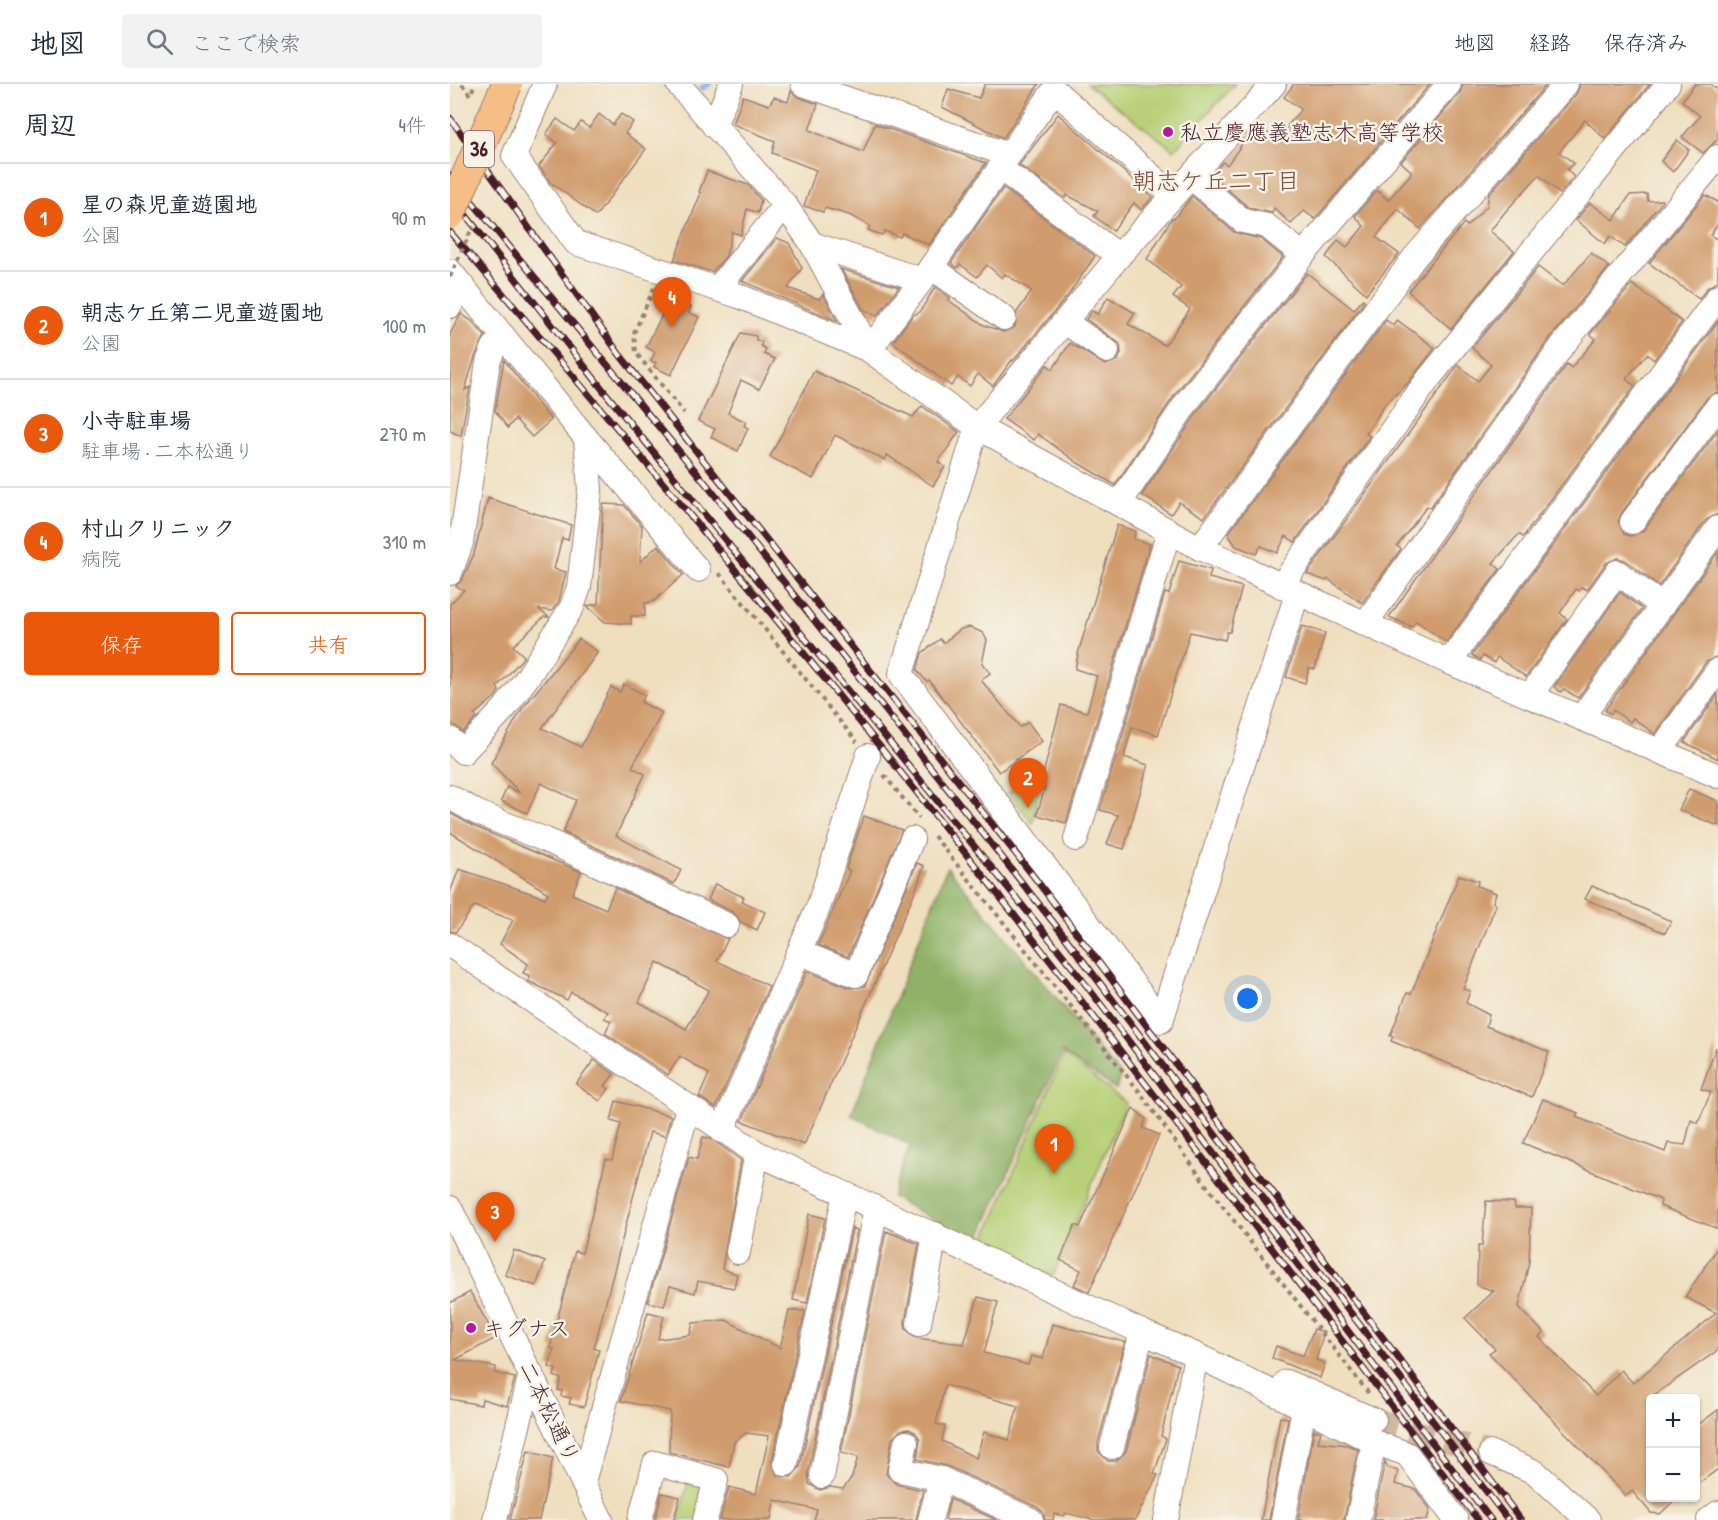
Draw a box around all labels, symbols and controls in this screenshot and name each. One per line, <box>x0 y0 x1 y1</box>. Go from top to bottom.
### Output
search box <box>122 14 542 68</box>
text: 地図 <box>30 24 86 62</box>
icon: search <box>143 25 176 58</box>
text: ここで検索 <box>191 28 301 58</box>
text: 地図 <box>1454 28 1496 57</box>
text: 経路 <box>1529 28 1571 57</box>
text: 保存済み <box>1604 28 1688 57</box>
text: 周辺 <box>24 107 76 142</box>
text: 4件 <box>399 111 426 138</box>
place label: 私立慶應義塾志木高等学校 <box>1180 117 1444 147</box>
marker: 私立慶應義塾志木高等学校 <box>1161 125 1175 139</box>
road number: 36 <box>464 131 494 167</box>
district label: 朝志ケ丘二丁目 <box>1132 164 1300 196</box>
text: 星の森児童遊園地 <box>81 189 257 219</box>
text: 1 <box>40 204 47 231</box>
text: 90 m <box>392 204 426 231</box>
text: 公園 <box>81 221 121 248</box>
pin: 4 <box>652 278 692 327</box>
text: 朝志ケ丘第二児童遊園地 <box>81 297 323 327</box>
text: 2 <box>39 312 48 339</box>
text: 100 m <box>383 312 426 339</box>
text: 公園 <box>81 329 121 356</box>
text: 小寺駐車場 <box>81 405 191 435</box>
text: 3 <box>39 420 48 447</box>
text: 270 m <box>380 420 426 447</box>
text: 駐車場 · 二本松通り <box>81 437 254 464</box>
text: 村山クリニック <box>81 513 235 543</box>
text: 4 <box>40 528 47 555</box>
text: 310 m <box>383 528 426 555</box>
text: 病院 <box>81 545 121 572</box>
button: 保存 <box>24 612 219 675</box>
button: 共有 <box>231 612 426 675</box>
pin: 2 <box>1008 758 1048 808</box>
your location <box>1233 984 1262 1013</box>
pin: 1 <box>1034 1124 1074 1174</box>
pin: 3 <box>476 1192 514 1242</box>
place label: キグナス <box>483 1313 570 1343</box>
marker: キグナス <box>464 1321 478 1335</box>
street label: 二本松通り <box>512 1356 588 1468</box>
map controls <box>1646 1394 1700 1502</box>
button: + <box>1646 1394 1700 1448</box>
button: − <box>1646 1448 1700 1502</box>

